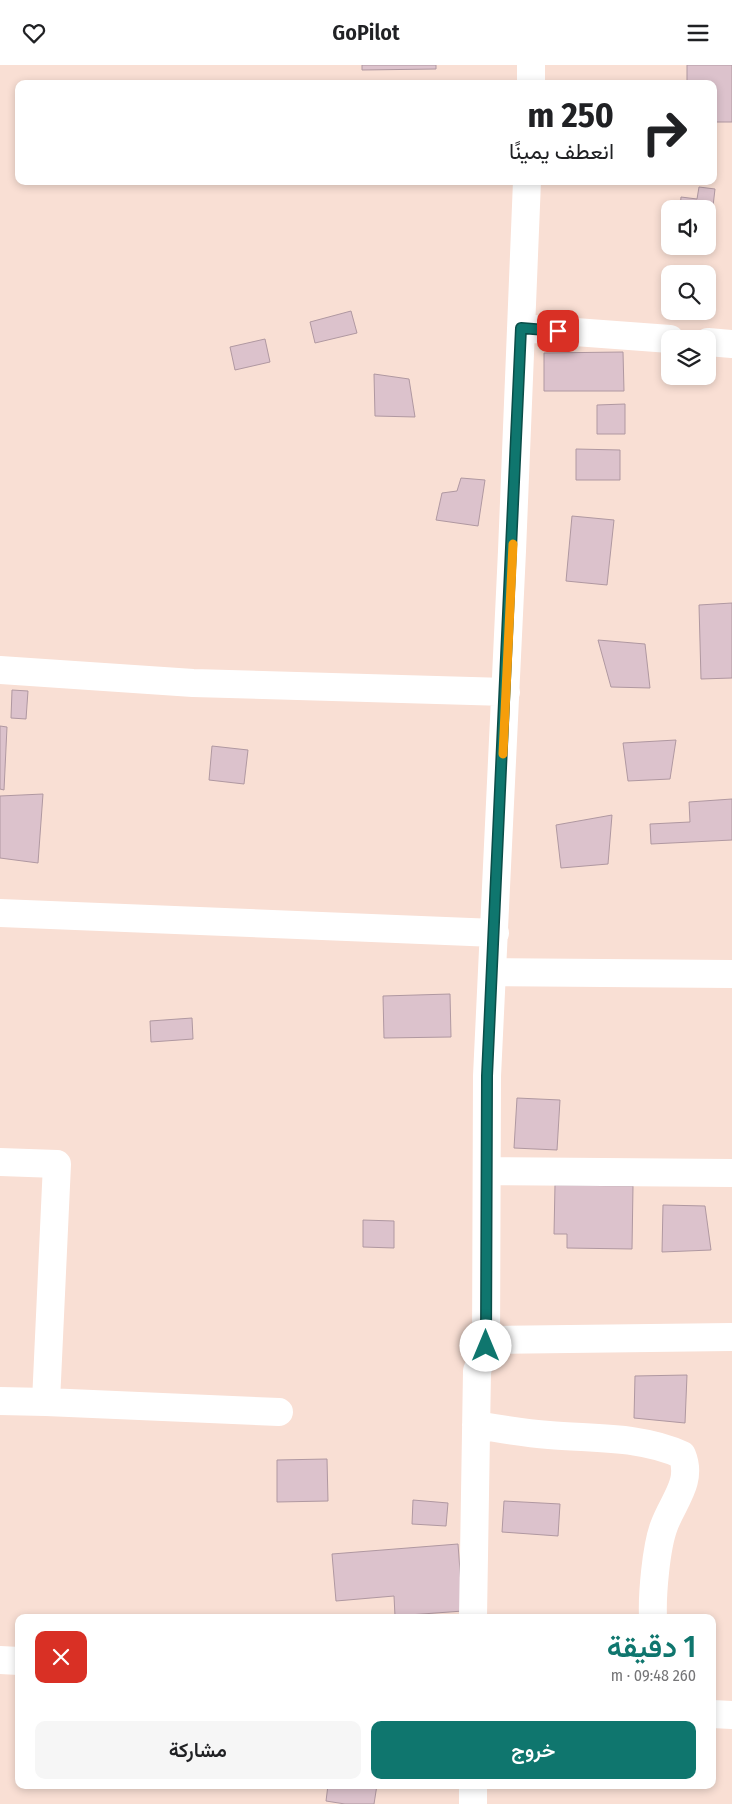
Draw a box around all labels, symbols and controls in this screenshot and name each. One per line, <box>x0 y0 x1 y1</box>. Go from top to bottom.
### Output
icon: heart <box>20 19 48 47</box>
text: GoPilot <box>332 19 400 46</box>
icon: menu <box>684 19 712 47</box>
text: 250 m <box>527 94 614 136</box>
icon: right <box>632 100 697 165</box>
text: انعطف يمينًا <box>509 138 614 165</box>
map controls <box>661 200 716 385</box>
button: sound <box>661 200 716 255</box>
button: search <box>661 265 716 320</box>
pin <box>537 310 579 352</box>
icon: arrive <box>544 317 572 345</box>
button: layers <box>661 330 716 385</box>
position arrow <box>459 1319 511 1371</box>
text: 1 دقيقة <box>607 1629 696 1665</box>
button: close <box>35 1631 87 1683</box>
text: 260 m · 09:48 <box>611 1666 696 1685</box>
button: مشاركة <box>35 1721 361 1779</box>
button: خروج <box>371 1721 696 1779</box>

